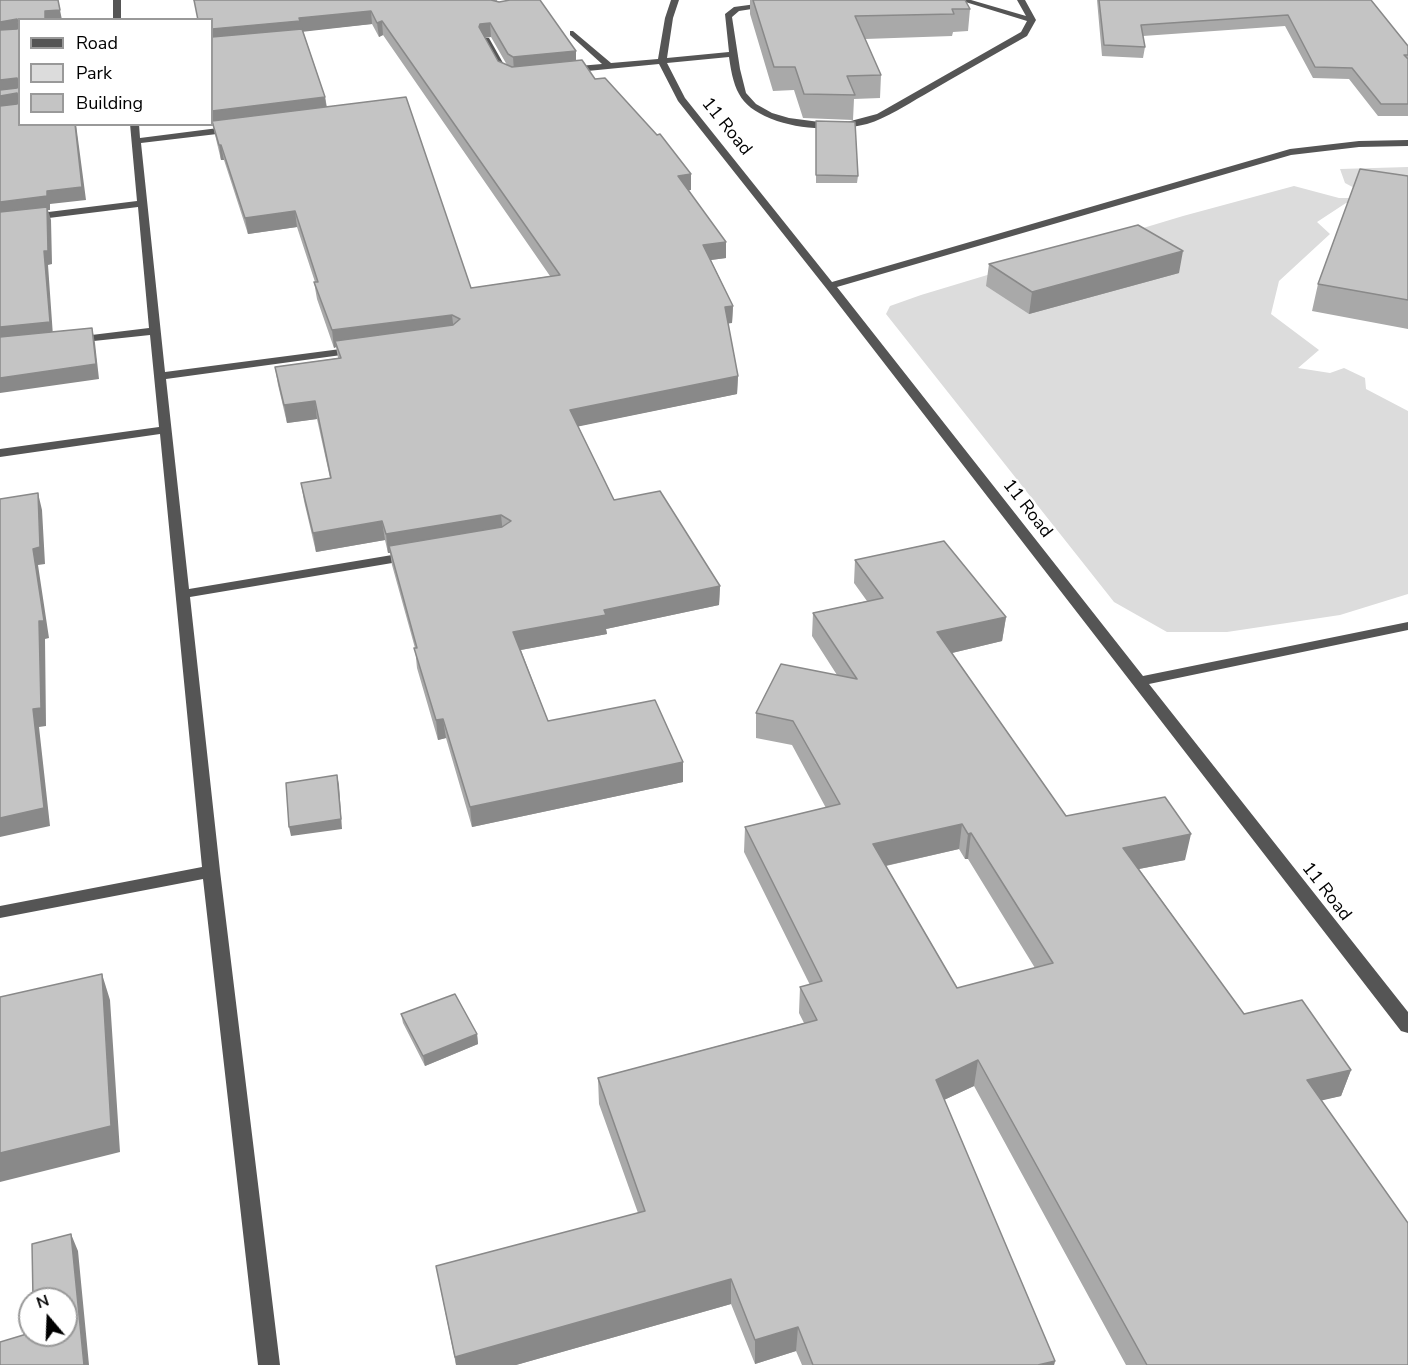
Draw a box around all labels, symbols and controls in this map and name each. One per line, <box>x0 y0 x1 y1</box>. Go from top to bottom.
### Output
legend <box>18 18 213 126</box>
text: Road <box>76 31 118 55</box>
text: Park <box>76 61 112 85</box>
text: Building <box>76 91 143 115</box>
street label: 11 Road <box>696 94 756 160</box>
street label: 11 Road <box>998 476 1056 542</box>
street label: 11 Road <box>1297 859 1355 925</box>
north arrow <box>18 1287 78 1347</box>
text: N <box>34 1290 52 1314</box>

